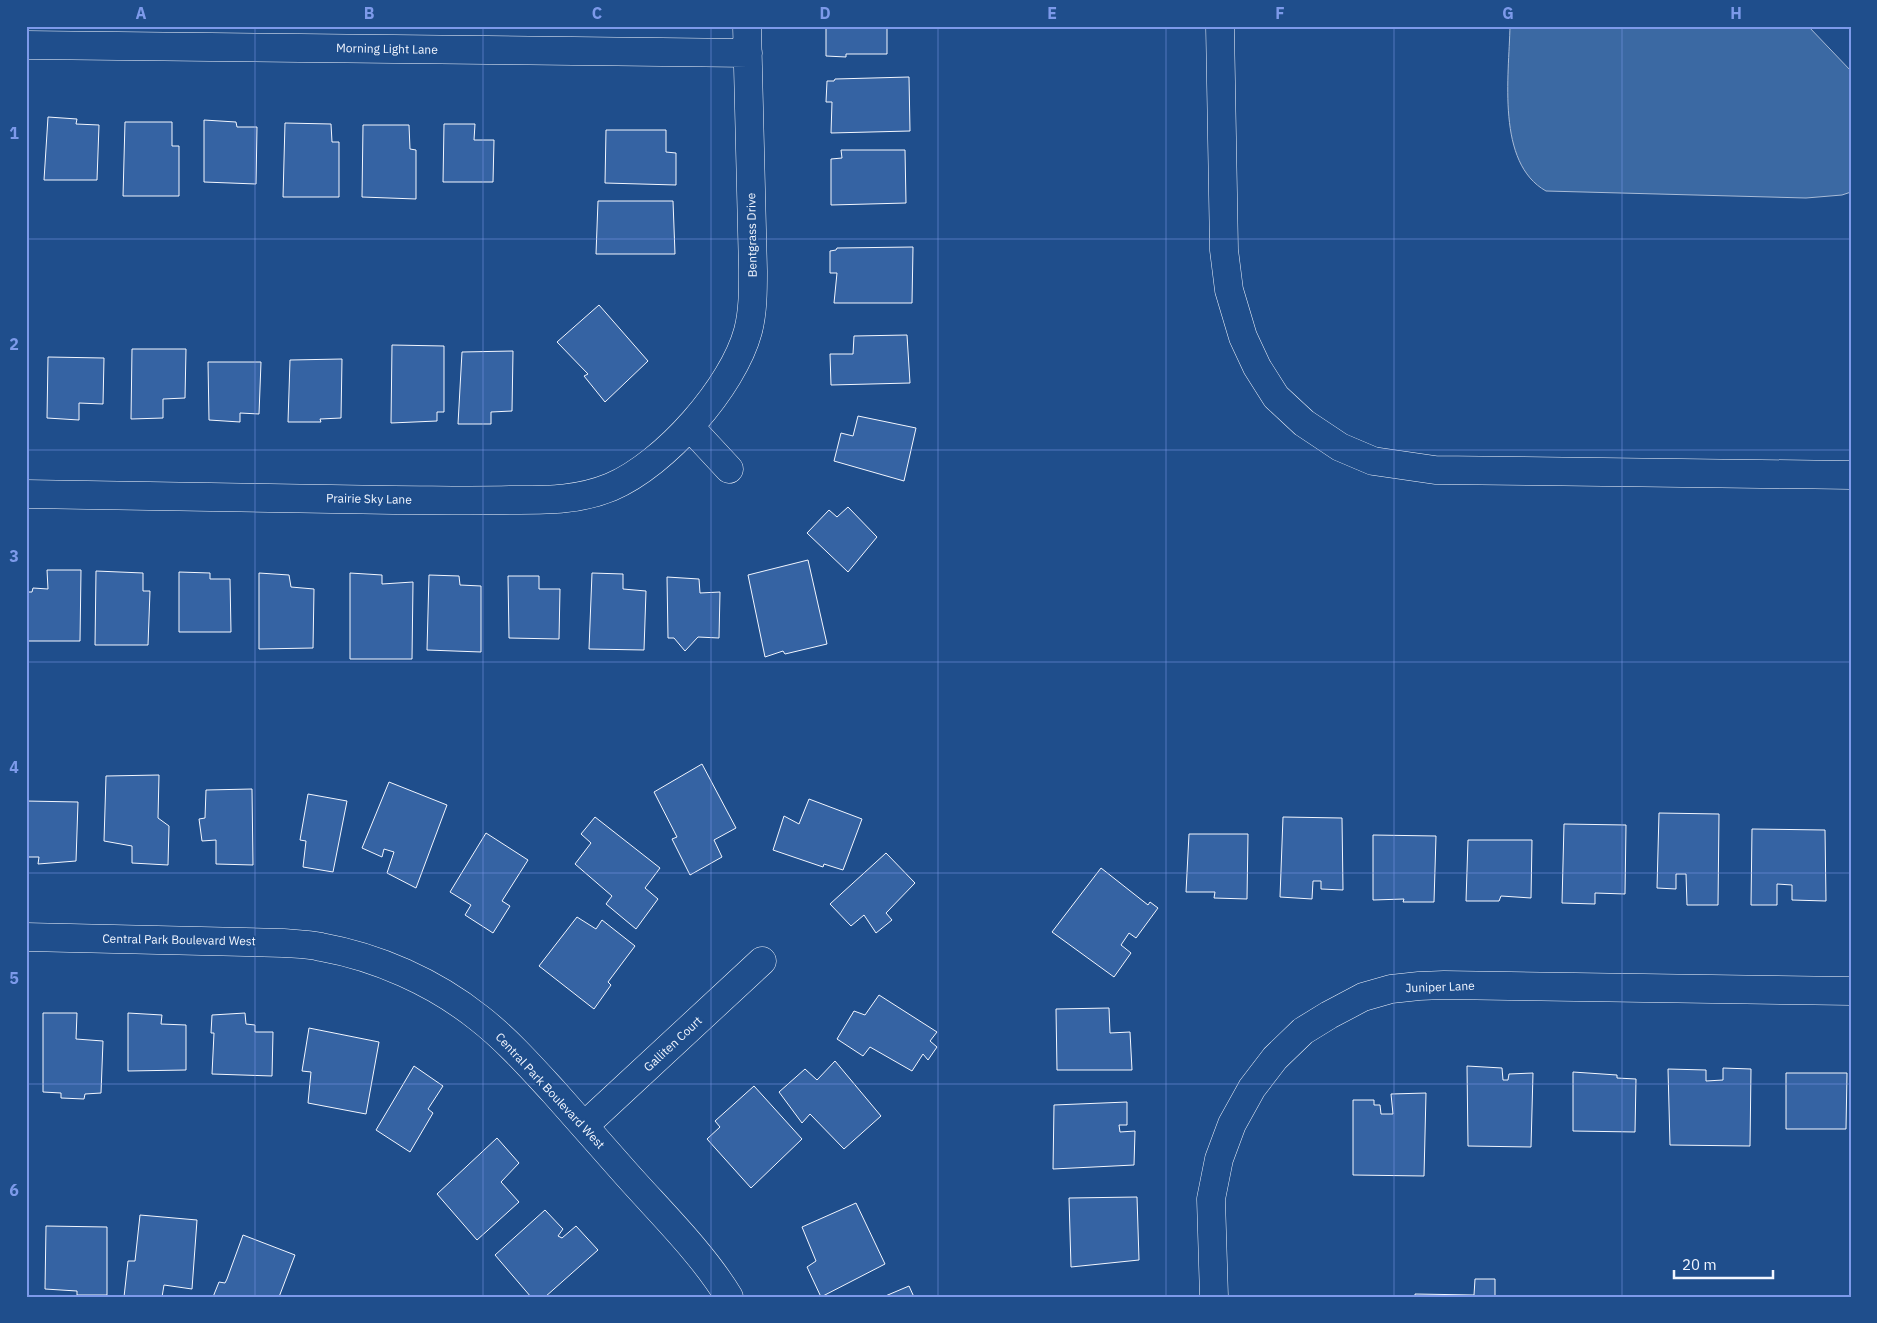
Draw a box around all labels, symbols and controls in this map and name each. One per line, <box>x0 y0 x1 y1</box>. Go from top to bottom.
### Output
text: A <box>136 3 147 23</box>
text: B <box>364 3 375 23</box>
text: C <box>592 3 602 23</box>
text: D <box>819 3 831 23</box>
text: E <box>1047 3 1057 23</box>
text: F <box>1275 3 1285 23</box>
text: G <box>1502 3 1514 23</box>
text: H <box>1730 3 1742 23</box>
street label: Morning Light Lane <box>336 40 438 57</box>
text: 1 <box>9 123 19 143</box>
street label: Bentgrass Drive <box>743 192 760 278</box>
text: 2 <box>9 334 19 354</box>
street label: Prairie Sky Lane <box>326 490 412 507</box>
text: 3 <box>9 546 19 566</box>
text: 4 <box>9 757 19 777</box>
street label: Central Park Boulevard West <box>102 931 256 948</box>
text: 5 <box>9 968 19 988</box>
street label: Juniper Lane <box>1405 978 1475 995</box>
street label: Galliten Court <box>640 1013 705 1074</box>
street label: Central Park Boulevard West <box>493 1029 608 1152</box>
text: 6 <box>9 1180 19 1200</box>
scale bar <box>1674 1248 1773 1280</box>
text: 20 m <box>1682 1255 1717 1274</box>

